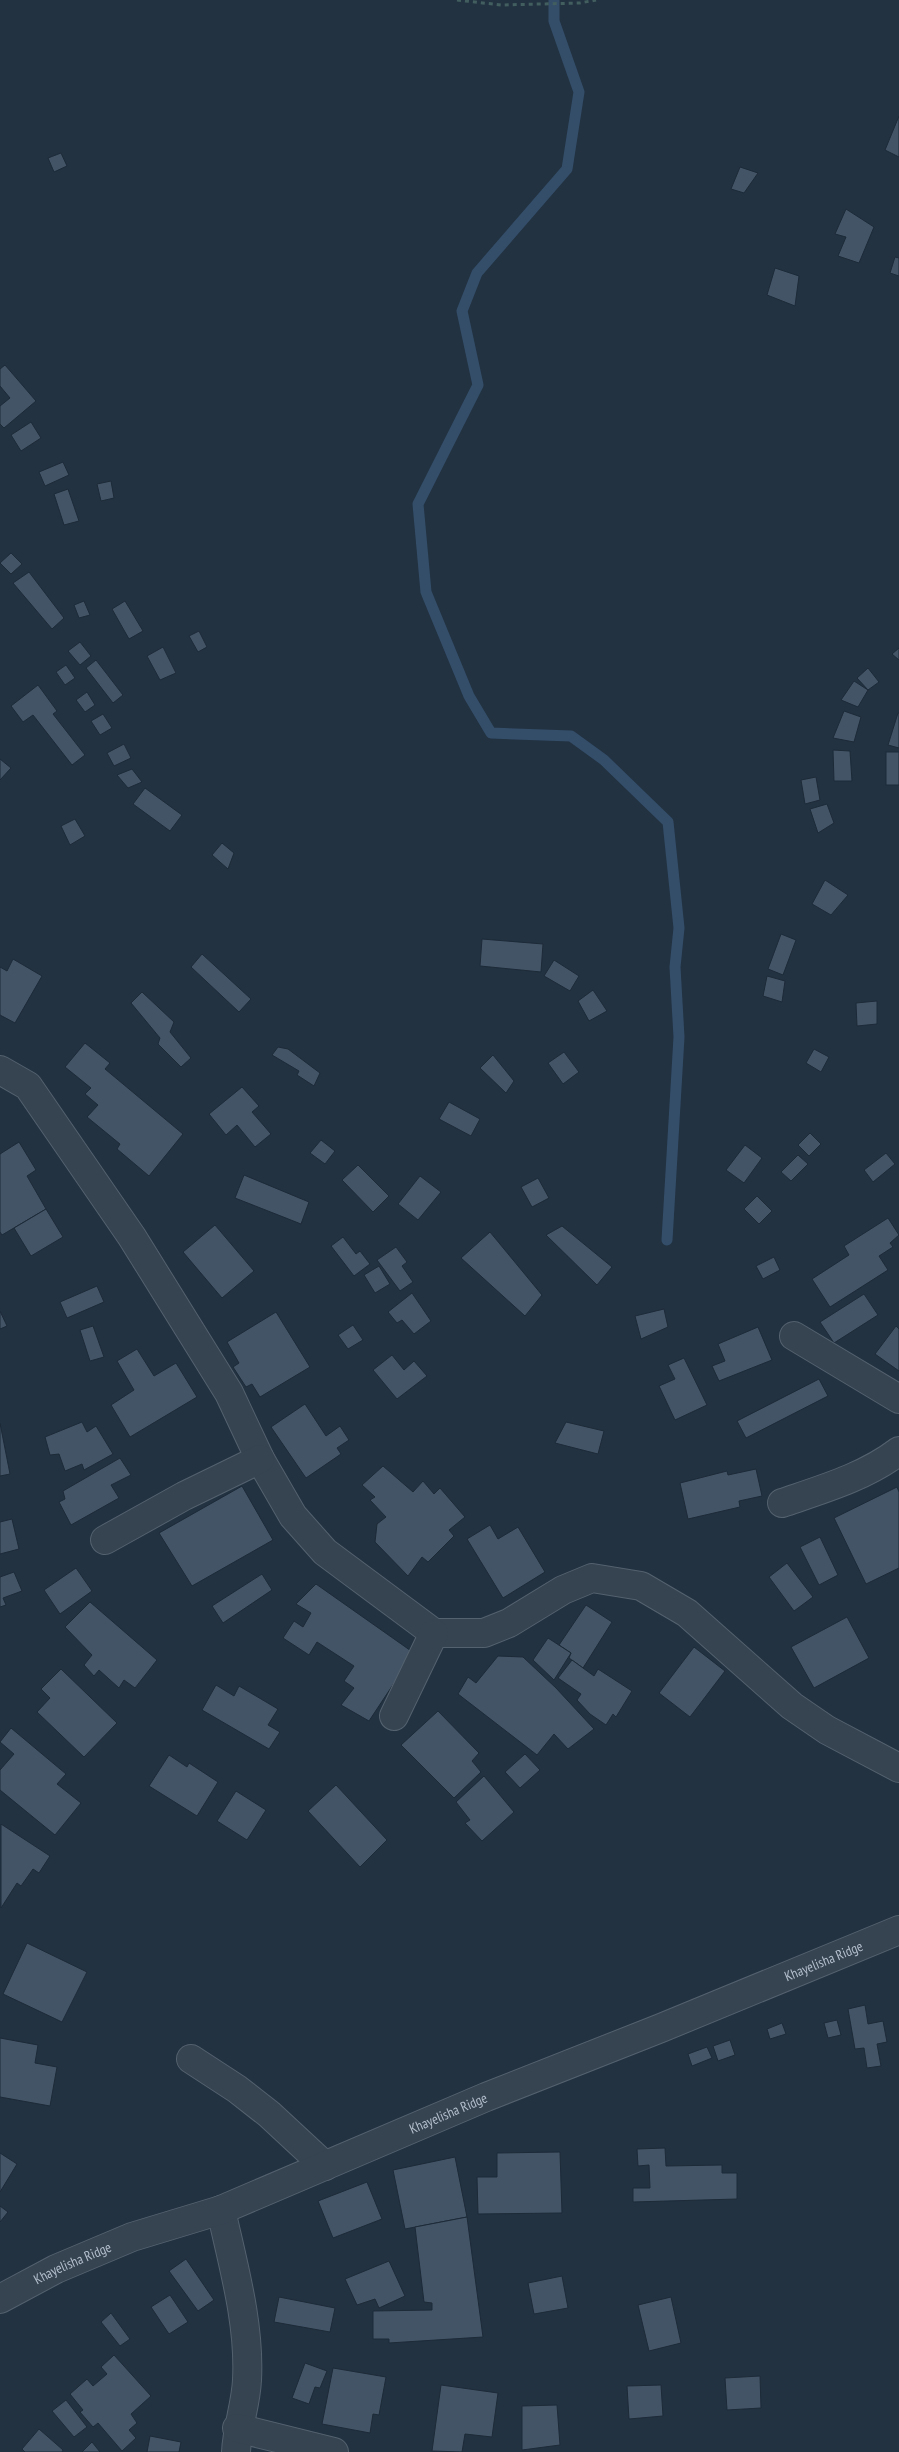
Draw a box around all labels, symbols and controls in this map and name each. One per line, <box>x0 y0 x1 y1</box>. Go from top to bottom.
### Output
street label: Khayelisha Ridge <box>782 1937 866 1985</box>
street label: Khayelisha Ridge <box>406 2088 490 2138</box>
street label: Khayelisha Ridge <box>30 2238 114 2288</box>

